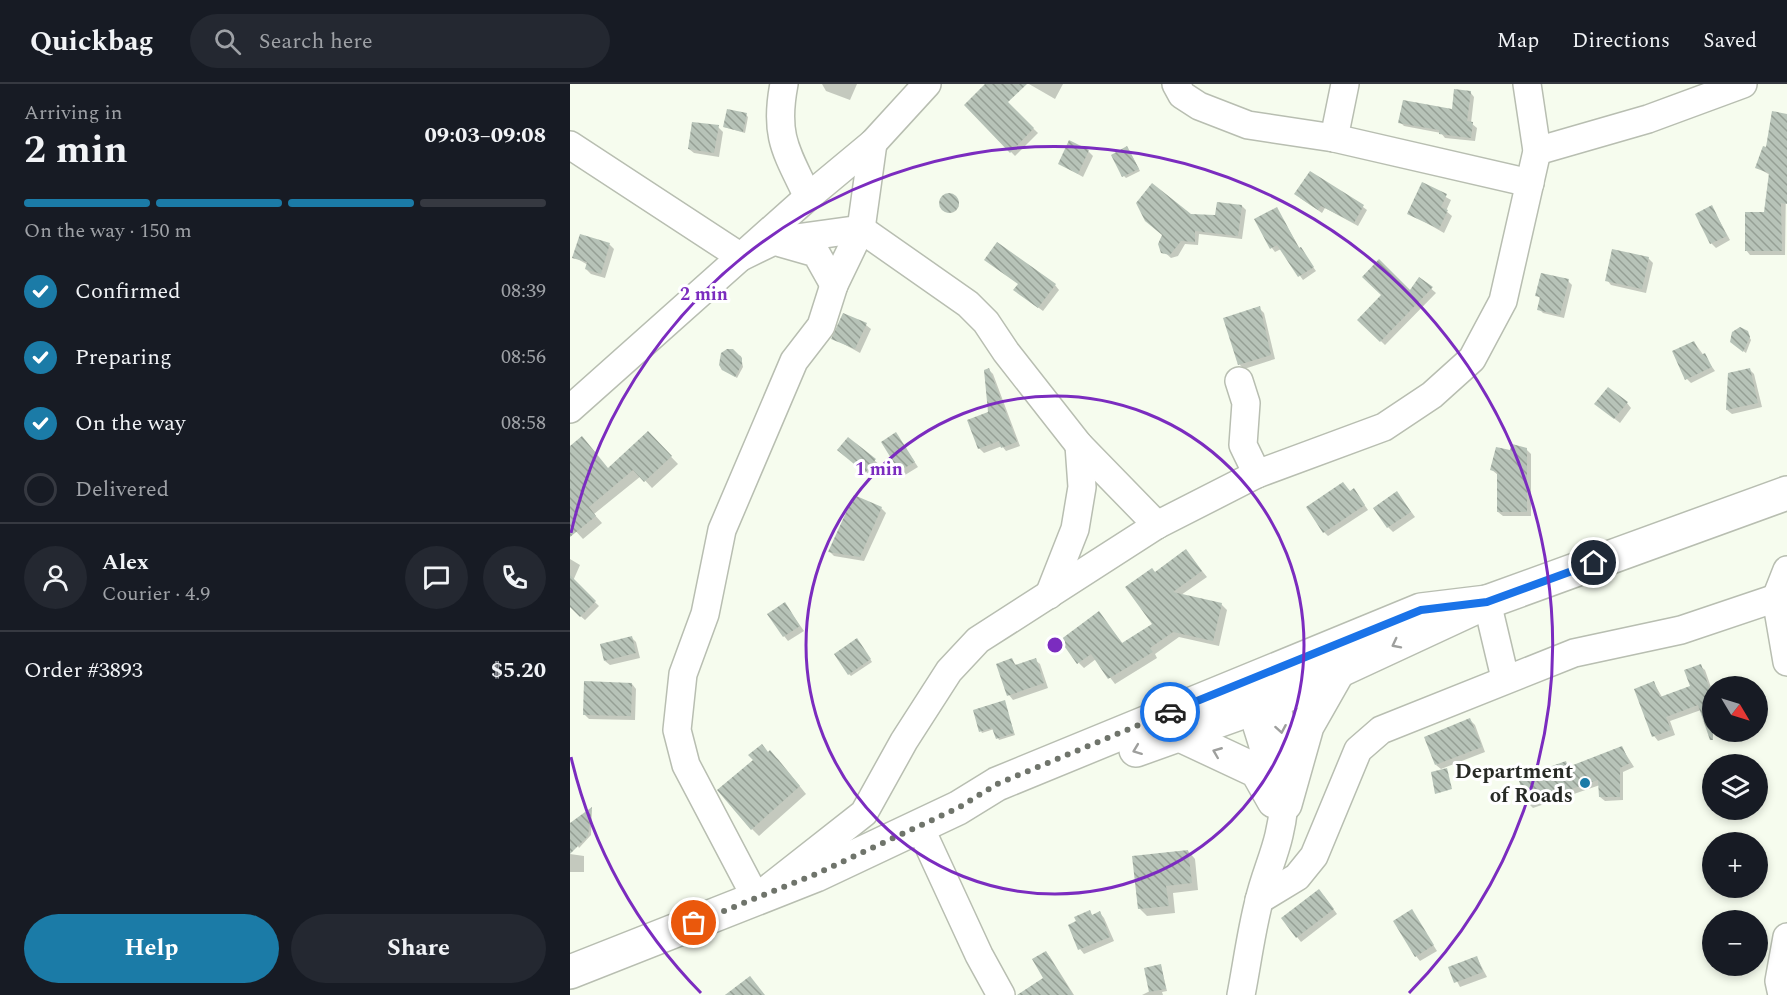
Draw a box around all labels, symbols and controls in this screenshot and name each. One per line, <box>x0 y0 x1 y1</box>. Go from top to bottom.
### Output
search box <box>190 14 610 68</box>
text: Quickbag <box>30 20 154 63</box>
icon: search <box>211 25 244 58</box>
text: Search here <box>259 25 373 58</box>
text: Map <box>1497 25 1539 57</box>
text: Directions <box>1572 25 1670 57</box>
text: Saved <box>1703 25 1757 57</box>
text: Arriving in <box>24 98 122 128</box>
text: 09:03–09:08 <box>424 119 546 152</box>
text: 2 min <box>24 121 128 180</box>
text: On the way · 150 m <box>24 216 192 246</box>
icon: check <box>24 275 57 308</box>
text: Confirmed <box>75 275 181 308</box>
text: 08:39 <box>501 276 546 306</box>
text: 2 min <box>680 281 728 308</box>
icon: check <box>24 341 57 374</box>
text: Preparing <box>75 341 172 374</box>
text: 08:56 <box>501 342 546 372</box>
icon: check <box>24 407 57 440</box>
text: On the way <box>75 407 186 440</box>
text: 08:58 <box>501 408 546 438</box>
text: 1 min <box>855 456 903 483</box>
text: Delivered <box>75 473 169 506</box>
pin <box>1568 537 1619 588</box>
button: person <box>24 546 87 609</box>
text: Alex <box>102 546 149 579</box>
button: chat <box>405 546 468 609</box>
button: phone <box>483 546 546 609</box>
icon: home <box>1577 546 1610 579</box>
text: Courier · 4.9 <box>102 579 210 609</box>
centre of rings <box>1045 635 1065 655</box>
one-way arrow <box>1392 637 1403 649</box>
text: Order #3893 <box>24 654 143 687</box>
text: $5.20 <box>491 654 546 687</box>
north arrow <box>1702 676 1768 742</box>
map controls <box>1702 676 1768 976</box>
courier <box>1140 682 1200 742</box>
icon: car <box>1154 696 1187 729</box>
one-way arrow <box>1274 724 1287 734</box>
one-way arrow <box>1132 743 1143 755</box>
one-way arrow <box>1212 747 1223 759</box>
button: layers <box>1702 754 1768 820</box>
place label: Department of Roads <box>1455 756 1573 812</box>
marker: Department of Roads <box>1578 776 1592 790</box>
button: + <box>1702 832 1768 898</box>
pin <box>668 897 719 948</box>
icon: bag <box>677 906 710 939</box>
button: − <box>1702 910 1768 976</box>
button: Help <box>24 914 279 983</box>
button: Share <box>291 914 546 983</box>

